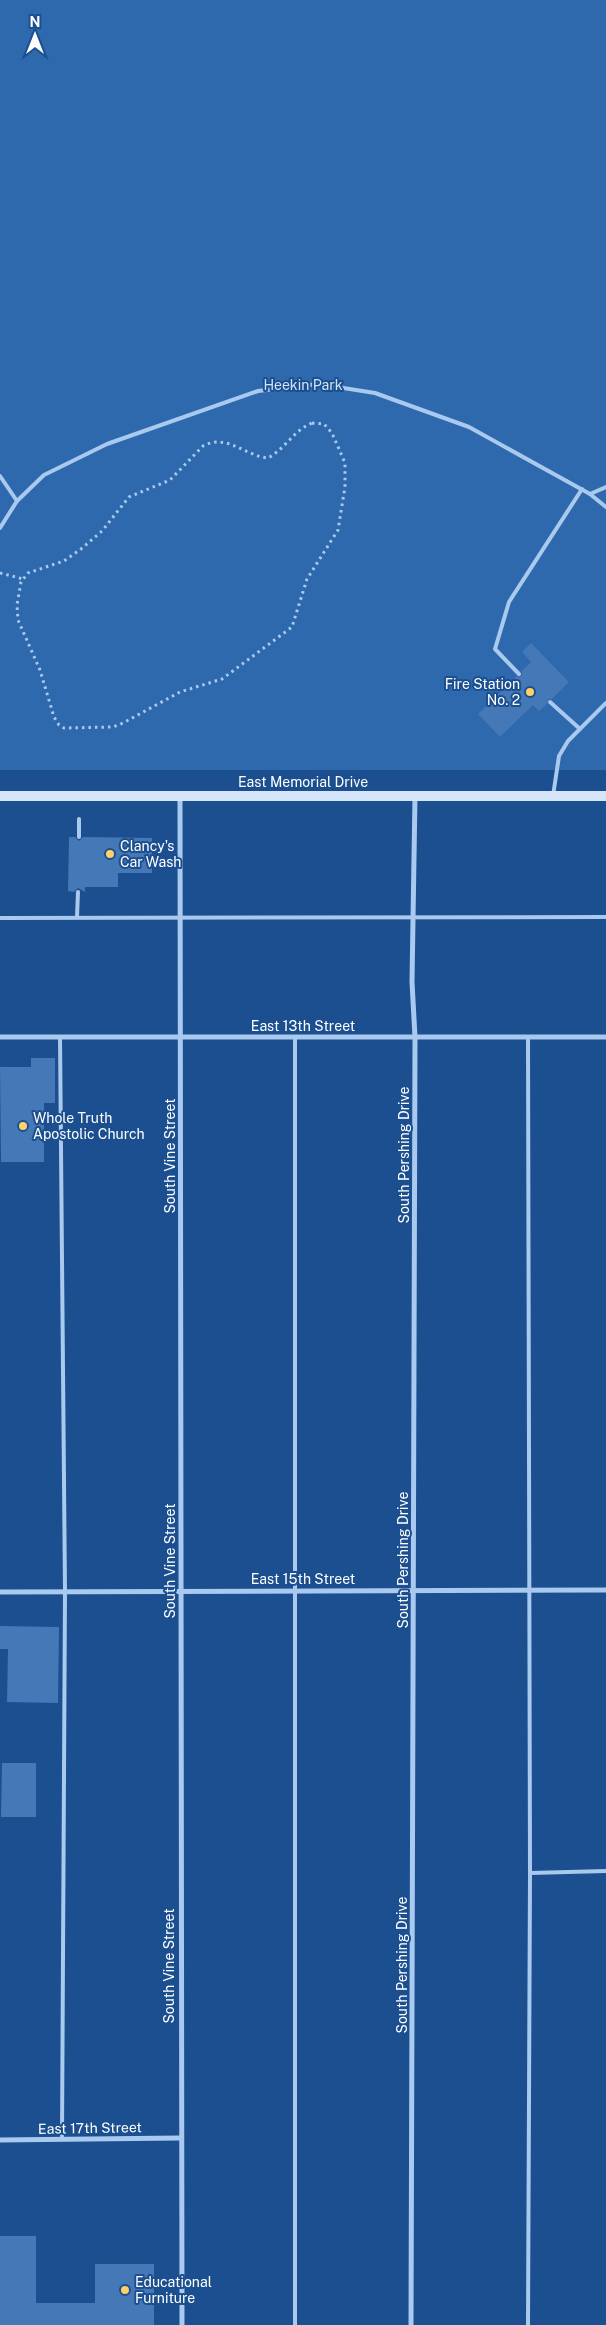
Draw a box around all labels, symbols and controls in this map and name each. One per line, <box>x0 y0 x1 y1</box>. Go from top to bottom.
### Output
north arrow <box>10 10 60 60</box>
text: N <box>30 14 40 30</box>
park label: Heekin Park <box>263 377 343 393</box>
place label: Fire Station No. 2 <box>445 676 520 708</box>
marker: Fire Station No. 2 <box>524 686 536 698</box>
street label: East Memorial Drive <box>238 774 368 790</box>
place label: Clancy's Car Wash <box>120 838 181 870</box>
marker: Clancy's Car Wash <box>104 848 116 860</box>
street label: East 13th Street <box>251 1018 355 1034</box>
street label: South Pershing Drive <box>396 1086 412 1223</box>
street label: South Vine Street <box>162 1098 178 1214</box>
place label: Whole Truth Apostolic Church <box>33 1110 145 1142</box>
marker: Whole Truth Apostolic Church <box>17 1120 29 1132</box>
street label: South Pershing Drive <box>395 1491 411 1628</box>
street label: South Vine Street <box>162 1503 178 1619</box>
street label: East 15th Street <box>251 1571 355 1587</box>
street label: South Pershing Drive <box>394 1896 410 2033</box>
street label: South Vine Street <box>161 1908 177 2024</box>
street label: East 17th Street <box>38 2119 142 2137</box>
place label: Educational Furniture <box>135 2274 212 2306</box>
marker: Educational Furniture <box>119 2284 131 2296</box>

